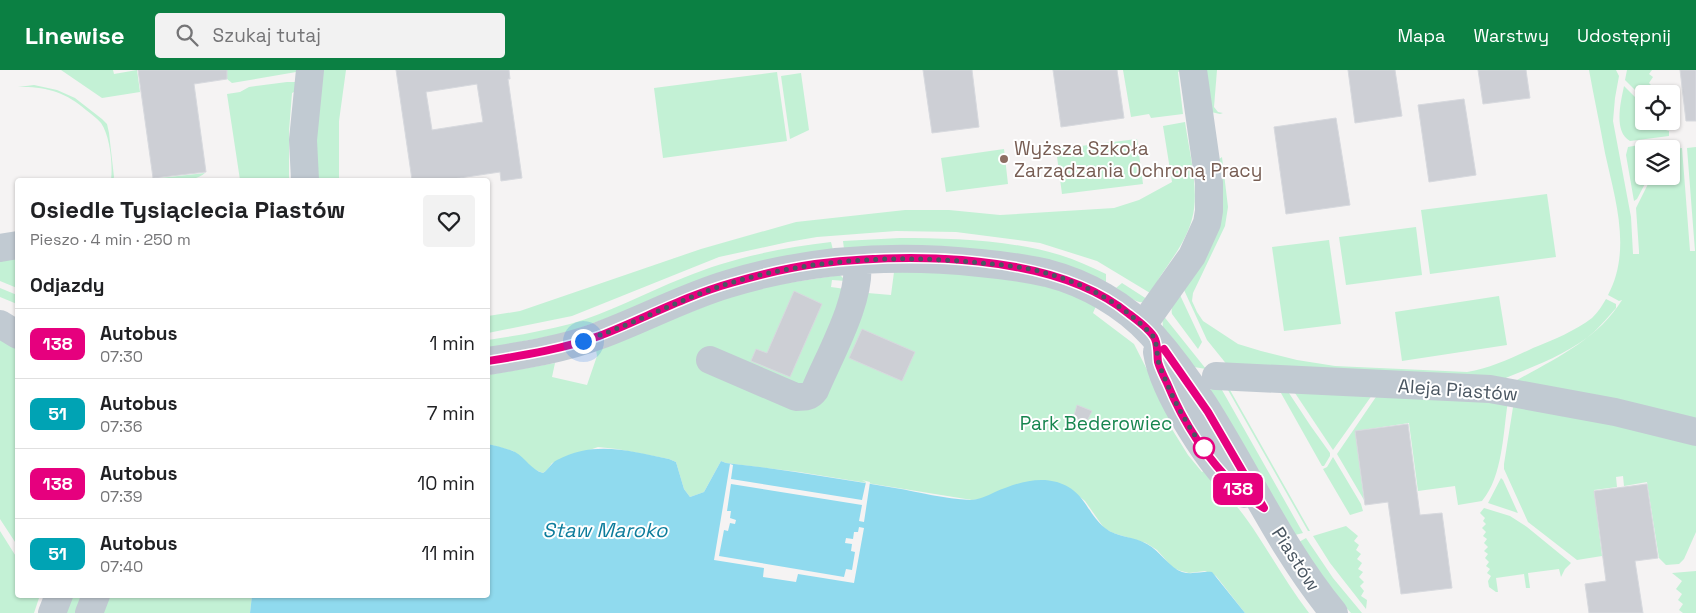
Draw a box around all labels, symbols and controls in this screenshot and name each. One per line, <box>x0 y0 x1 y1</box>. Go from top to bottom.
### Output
search box <box>155 13 505 58</box>
text: Linewise <box>25 20 125 51</box>
icon: search <box>173 21 201 49</box>
text: Szukaj tutaj <box>213 23 321 48</box>
text: Mapa <box>1398 24 1445 47</box>
text: Warstwy <box>1473 24 1549 47</box>
text: Udostępnij <box>1577 24 1671 47</box>
map controls <box>1635 85 1680 185</box>
button: locate <box>1635 85 1680 130</box>
place label: Wyższa Szkoła Zarządzania Ochroną Pracy <box>1014 136 1262 183</box>
button: layers <box>1635 140 1680 185</box>
marker: Wyższa Szkoła Zarządzania Ochroną Pracy <box>998 153 1010 165</box>
text: Osiedle Tysiąclecia Piastów <box>30 194 345 225</box>
button: heart <box>423 195 475 247</box>
text: Pieszo · 4 min · 250 m <box>30 229 191 250</box>
text: Odjazdy <box>30 273 105 298</box>
text: Autobus <box>100 321 177 346</box>
your location <box>571 329 596 354</box>
text: 1 min <box>430 331 475 356</box>
text: 138 <box>43 332 72 355</box>
text: 07:30 <box>100 346 143 367</box>
street label: Aleja Piastów <box>1397 373 1519 407</box>
text: Autobus <box>100 391 177 416</box>
text: 7 min <box>427 401 475 426</box>
text: 51 <box>48 402 67 425</box>
park label: Park Bederowiec <box>1020 411 1172 436</box>
text: 07:36 <box>100 416 143 437</box>
unlabelled marker <box>1193 437 1215 459</box>
text: Autobus <box>100 461 177 486</box>
text: 10 min <box>417 471 475 496</box>
text: 138 <box>43 472 72 495</box>
line badge: 138 <box>1209 473 1267 505</box>
text: 138 <box>1223 477 1253 500</box>
text: 07:39 <box>100 486 143 507</box>
water label: Staw Maroko <box>543 517 668 543</box>
street label: Piastów <box>1266 522 1326 596</box>
text: Autobus <box>100 531 177 556</box>
text: 11 min <box>422 541 475 566</box>
text: 51 <box>48 542 67 565</box>
text: 07:40 <box>100 556 143 577</box>

